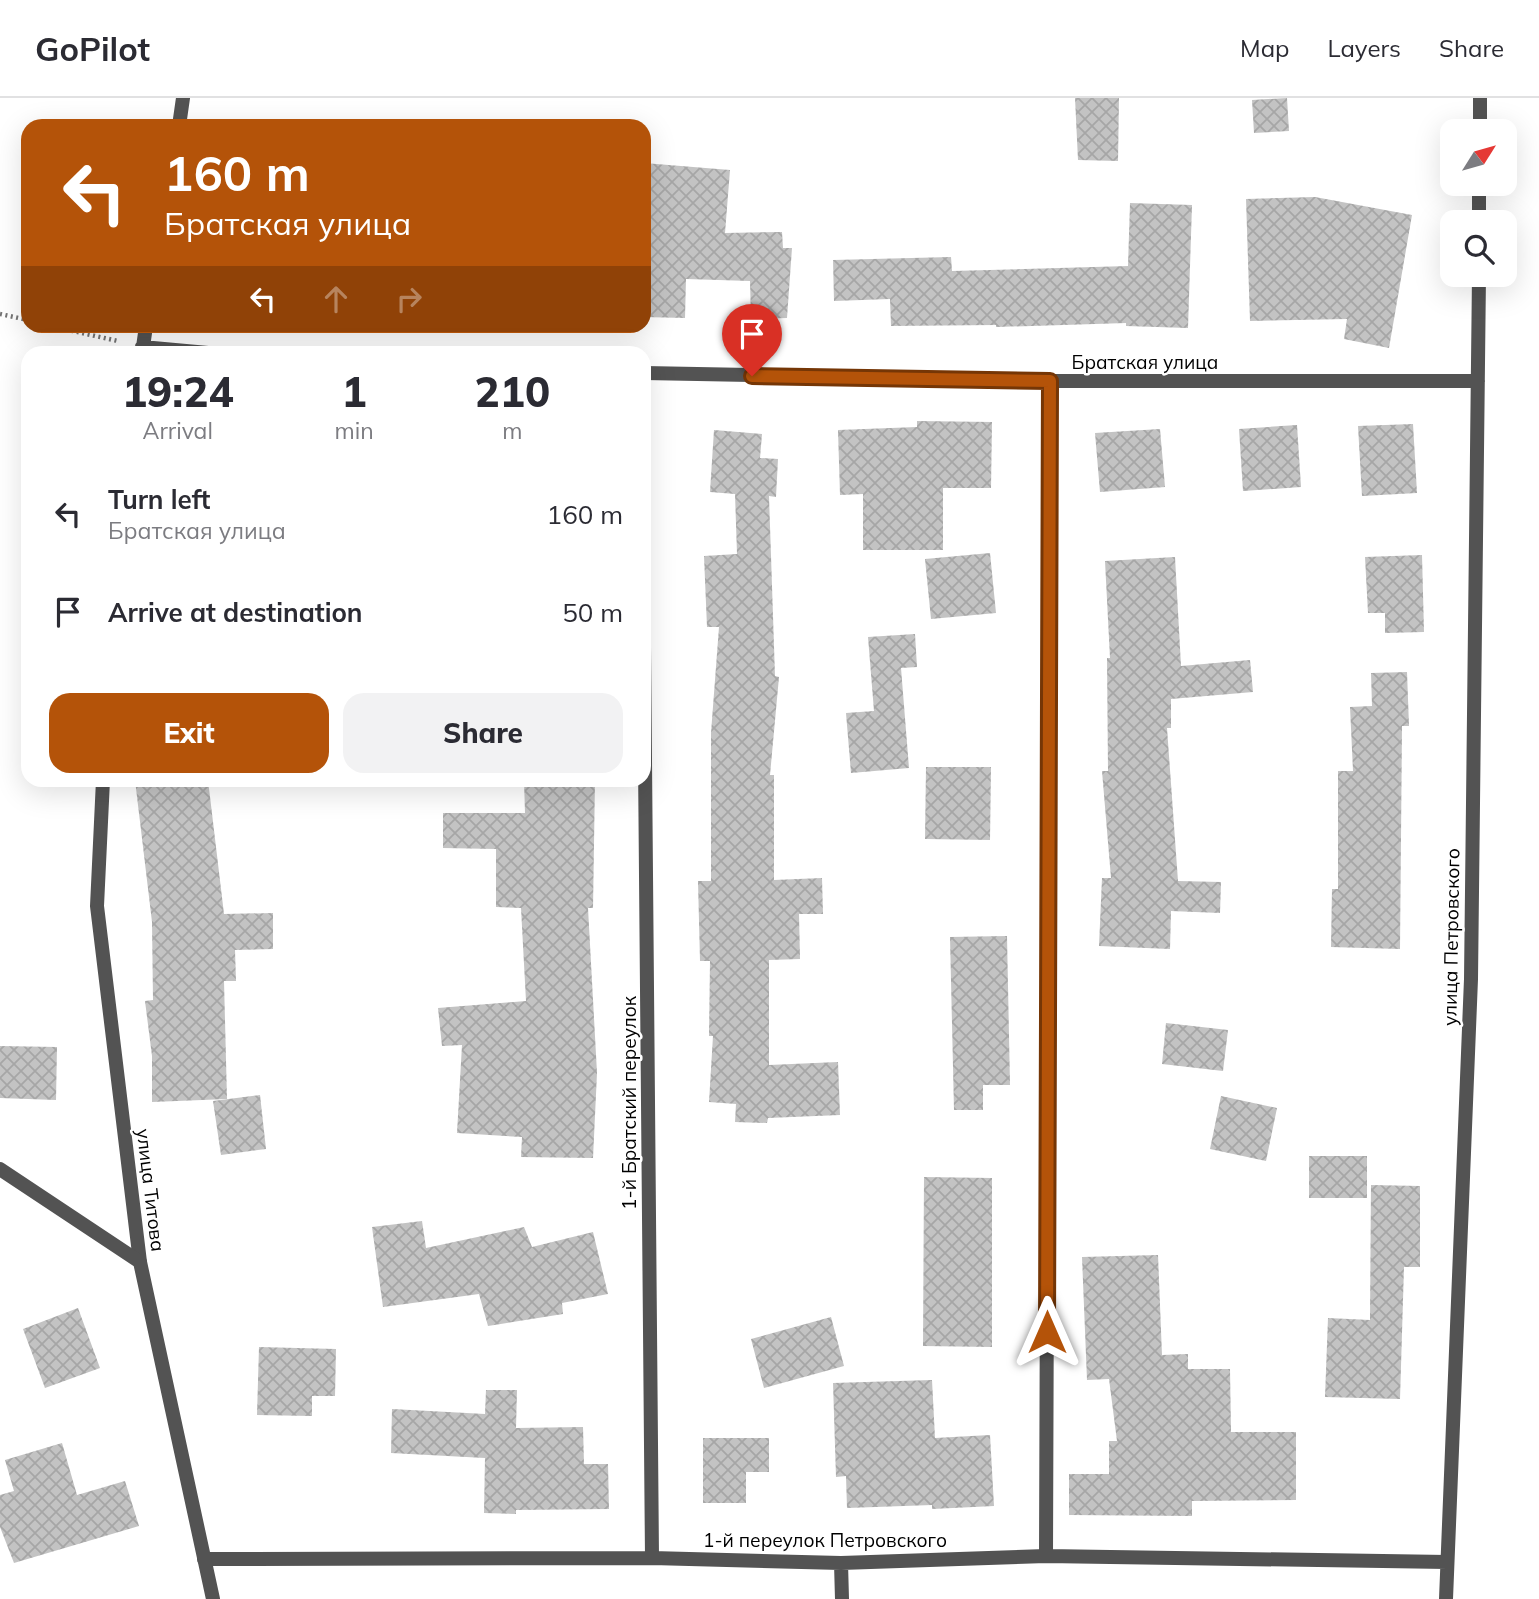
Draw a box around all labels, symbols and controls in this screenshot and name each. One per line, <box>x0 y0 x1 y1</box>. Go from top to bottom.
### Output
text: GoPilot <box>35 28 150 69</box>
text: Map <box>1240 33 1289 63</box>
text: Layers <box>1327 33 1401 63</box>
text: Share <box>1439 33 1504 63</box>
north arrow <box>1440 119 1517 196</box>
map controls <box>1440 119 1517 287</box>
text: 160 m <box>164 142 310 203</box>
icon: left <box>49 147 140 238</box>
text: Братская улица <box>164 203 411 243</box>
button: search <box>1440 210 1517 287</box>
icon: left <box>244 280 282 318</box>
icon: ahead <box>317 280 355 318</box>
icon: right <box>390 280 428 318</box>
pin <box>722 304 782 376</box>
icon: arrive <box>733 315 771 353</box>
street label: Братская улица <box>1072 350 1218 374</box>
text: 19:24 <box>122 365 234 418</box>
text: 1 <box>341 365 367 418</box>
text: 210 <box>475 365 550 418</box>
text: Arrival <box>143 416 213 445</box>
text: min <box>334 416 374 445</box>
text: m <box>502 416 522 445</box>
text: Turn left <box>108 483 210 516</box>
icon: left <box>49 495 87 533</box>
text: 160 m <box>547 498 623 531</box>
text: Братская улица <box>108 516 286 545</box>
icon: arrive <box>49 593 87 631</box>
text: Arrive at destination <box>108 596 363 629</box>
text: 50 m <box>562 596 623 629</box>
button: Exit <box>49 693 329 773</box>
button: Share <box>343 693 623 773</box>
street label: улица Петровского <box>1437 848 1465 1026</box>
street label: 1-й Братский переулок <box>617 995 641 1210</box>
street label: улица Титова <box>132 1127 170 1253</box>
position arrow <box>1010 1295 1084 1369</box>
street label: 1-й переулок Петровского <box>703 1528 947 1552</box>

